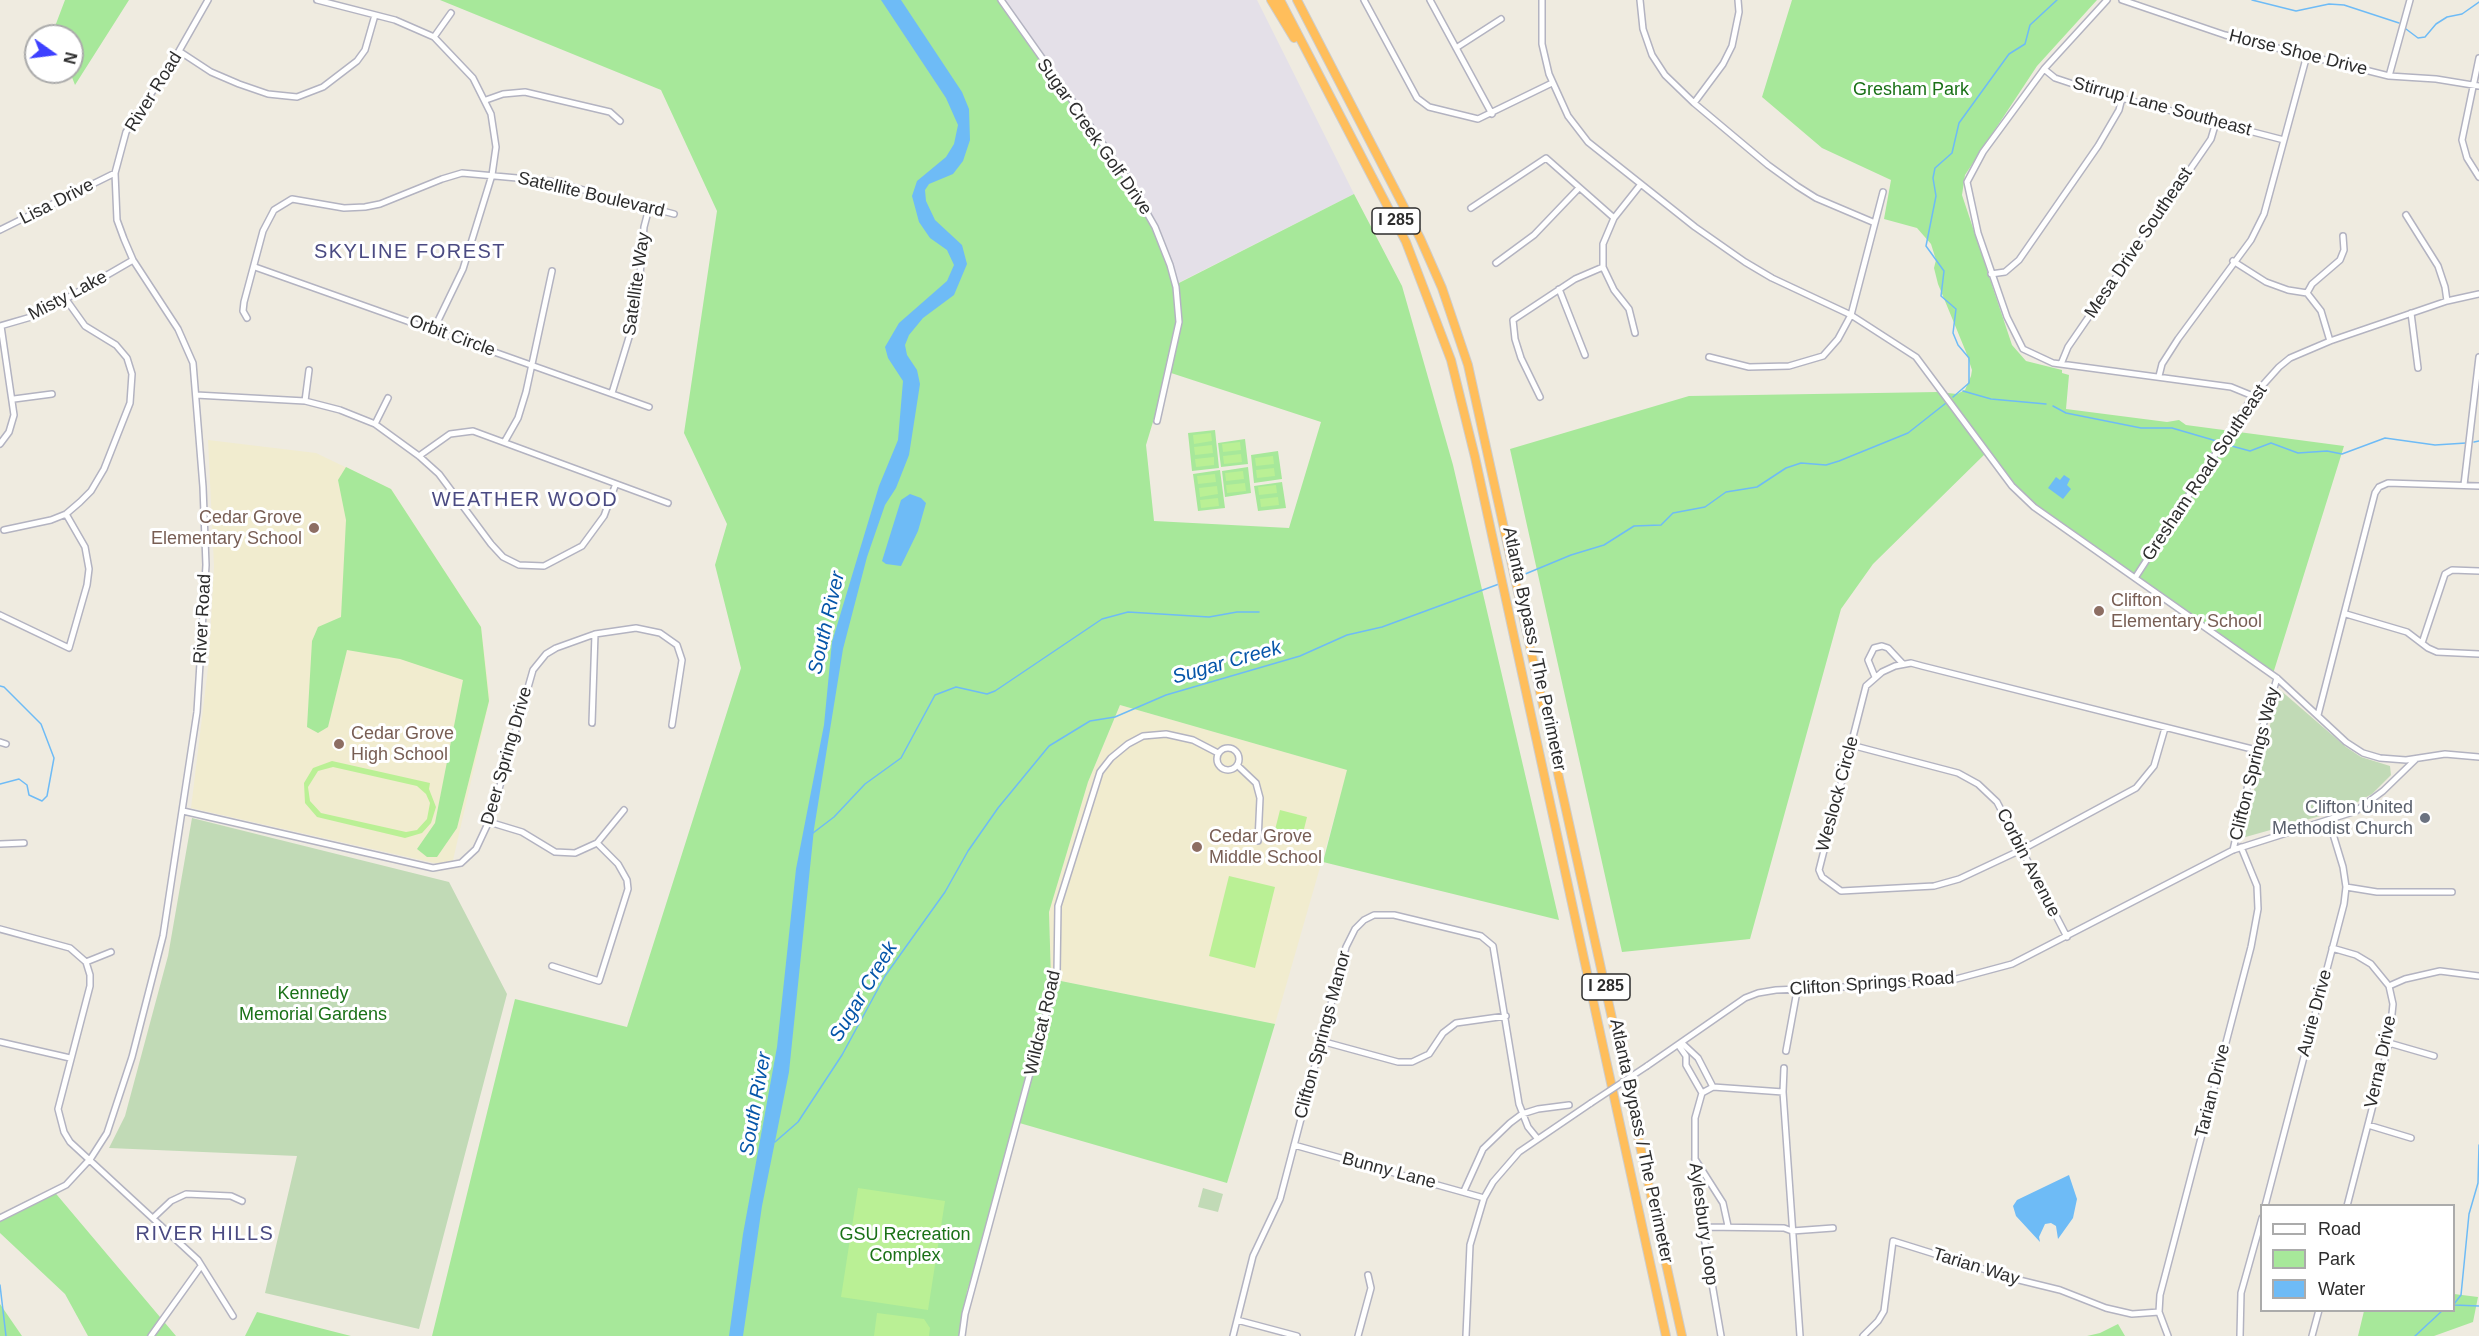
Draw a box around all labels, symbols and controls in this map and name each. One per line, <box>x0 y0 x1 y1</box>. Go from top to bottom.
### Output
north arrow <box>24 24 84 84</box>
street label: Horse Shoe Drive <box>2226 25 2370 81</box>
street label: River Road <box>121 48 187 136</box>
text: N <box>60 50 80 66</box>
street label: Sugar Creek Golf Drive <box>1032 55 1156 219</box>
street label: Stirrup Lane Southeast <box>2070 73 2254 141</box>
park label: Gresham Park <box>1853 79 1969 101</box>
street label: Mesa Drive Southeast <box>2081 164 2197 322</box>
street label: Satellite Boulevard <box>515 168 667 222</box>
street label: Lisa Drive <box>16 174 98 230</box>
road number: I 285 <box>1372 208 1420 234</box>
street label: Satellite Way <box>619 231 655 337</box>
district label: SKYLINE FOREST <box>314 240 506 264</box>
street label: Misty Lake <box>25 266 111 326</box>
street label: Orbit Circle <box>406 310 498 362</box>
street label: Gresham Road Southeast <box>2138 381 2272 565</box>
district label: WEATHER WOOD <box>432 488 618 512</box>
place label: Cedar Grove Elementary School <box>151 507 302 550</box>
marker: Cedar Grove Elementary School <box>307 521 321 535</box>
street label: Atlanta Bypass / The Perimeter <box>1498 525 1570 773</box>
water label: South River <box>804 569 850 677</box>
street label: River Road <box>190 573 216 665</box>
place label: Clifton Elementary School <box>2111 590 2262 632</box>
marker: Clifton Elementary School <box>2092 604 2106 618</box>
water label: Sugar Creek <box>1170 636 1284 690</box>
street label: Deer Spring Drive <box>477 684 537 828</box>
street label: Clifton Springs Way <box>2225 685 2285 843</box>
place label: Cedar Grove High School <box>351 723 454 766</box>
street label: Weslock Circle <box>1812 734 1864 854</box>
marker: Cedar Grove High School <box>332 737 346 751</box>
place label: Clifton United Methodist Church <box>2272 797 2413 840</box>
street label: Corbin Avenue <box>1991 805 2065 921</box>
marker: Clifton United Methodist Church <box>2418 811 2432 825</box>
place label: Cedar Grove Middle School <box>1209 826 1322 868</box>
marker: Cedar Grove Middle School <box>1190 840 1204 854</box>
water label: Sugar Creek <box>825 938 903 1046</box>
street label: Clifton Springs Manor <box>1290 949 1356 1121</box>
street label: Clifton Springs Road <box>1789 967 1955 1001</box>
street label: Aurie Drive <box>2293 967 2337 1059</box>
street label: Wildcat Road <box>1020 968 1066 1078</box>
road number: I 285 <box>1582 974 1630 1000</box>
park label: Kennedy Memorial Gardens <box>239 983 387 1026</box>
street label: Verna Drive <box>2361 1014 2401 1110</box>
street label: Atlanta Bypass / The Perimeter <box>1605 1017 1677 1265</box>
street label: Tarian Drive <box>2191 1042 2235 1140</box>
water label: South River <box>735 1050 777 1158</box>
street label: Bunny Lane <box>1340 1148 1438 1194</box>
street label: Aylesbury Loop <box>1684 1161 1722 1287</box>
legend <box>2260 1204 2455 1312</box>
text: Road <box>2318 1219 2361 1239</box>
district label: RIVER HILLS <box>136 1222 274 1246</box>
park label: GSU Recreation Complex <box>839 1224 971 1266</box>
street label: Tarian Way <box>1930 1244 2022 1290</box>
text: Park <box>2318 1249 2355 1269</box>
text: Water <box>2318 1279 2365 1299</box>

